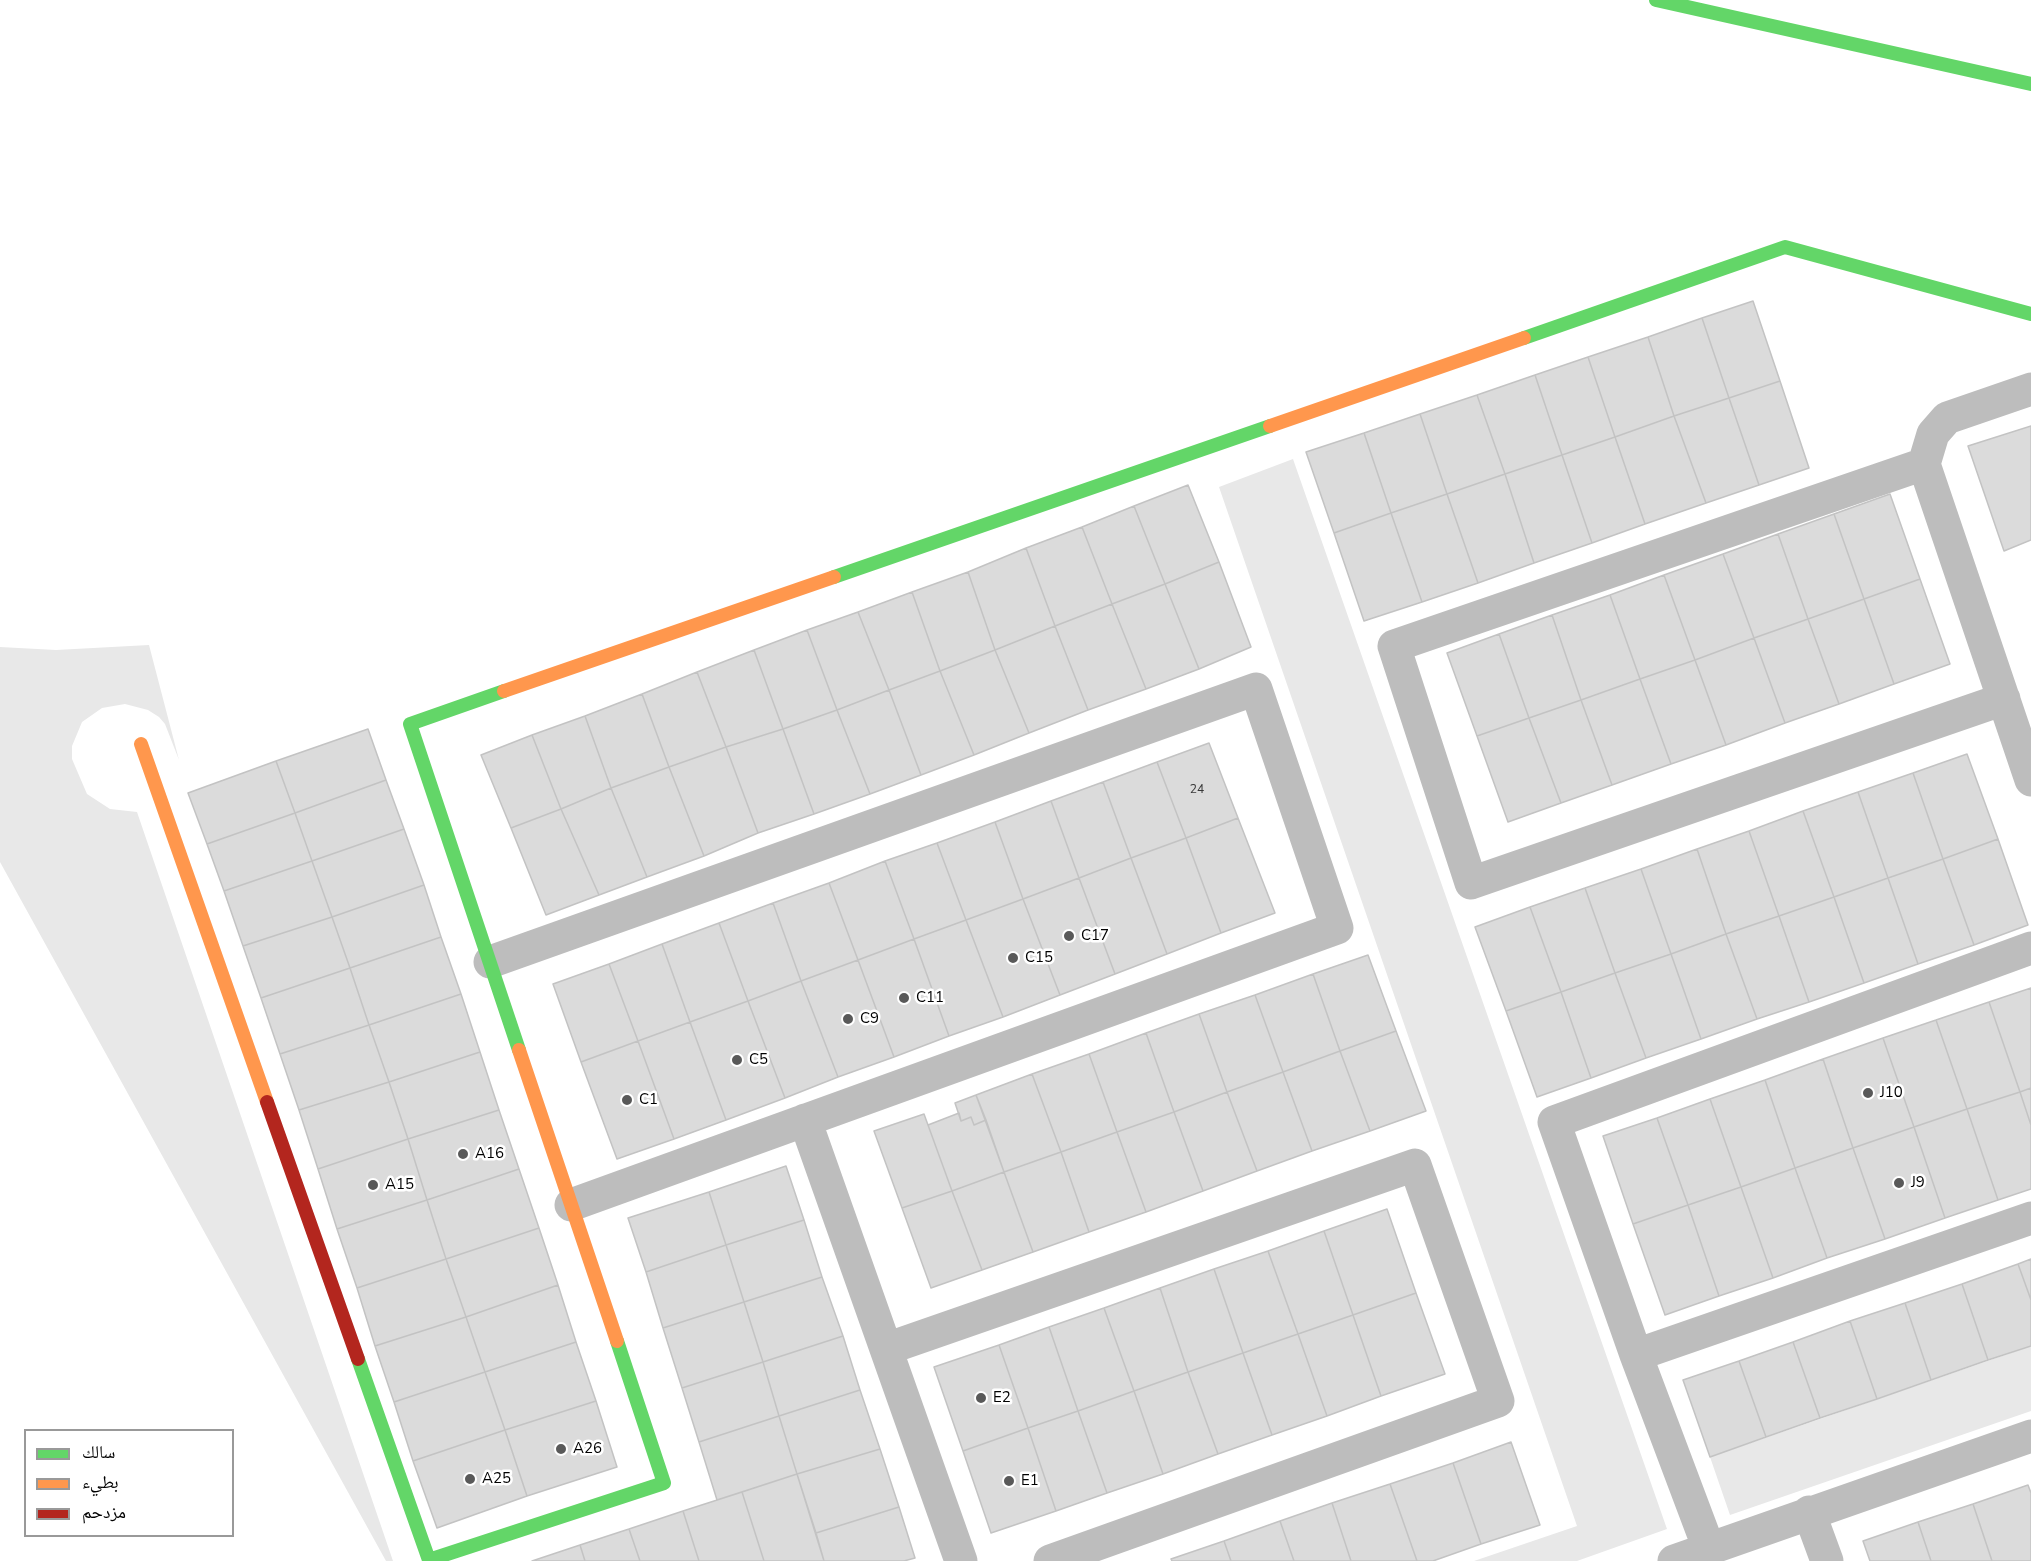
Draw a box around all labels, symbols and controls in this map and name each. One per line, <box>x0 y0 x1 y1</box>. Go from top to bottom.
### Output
house number: 24 <box>1190 783 1204 797</box>
place label: C17 <box>1081 927 1109 945</box>
marker: C17 <box>1062 929 1076 943</box>
place label: C15 <box>1025 949 1053 967</box>
marker: C15 <box>1006 951 1020 965</box>
place label: C11 <box>916 989 944 1007</box>
marker: C11 <box>897 991 911 1005</box>
place label: C9 <box>860 1010 879 1028</box>
marker: C9 <box>841 1012 855 1026</box>
place label: C5 <box>749 1051 768 1069</box>
marker: C5 <box>730 1053 744 1067</box>
place label: J10 <box>1880 1084 1903 1102</box>
marker: J10 <box>1861 1086 1875 1100</box>
place label: C1 <box>639 1091 658 1109</box>
marker: C1 <box>620 1093 634 1107</box>
place label: A16 <box>475 1145 504 1163</box>
marker: A16 <box>456 1147 470 1161</box>
place label: J9 <box>1911 1174 1925 1192</box>
place label: A15 <box>385 1176 414 1194</box>
marker: J9 <box>1892 1176 1906 1190</box>
marker: A15 <box>366 1178 380 1192</box>
place label: E2 <box>993 1389 1011 1407</box>
marker: E2 <box>974 1391 988 1405</box>
legend <box>24 1429 234 1537</box>
text: سالك <box>82 1440 115 1464</box>
place label: A26 <box>573 1440 602 1458</box>
marker: A26 <box>554 1442 568 1456</box>
text: بطيء <box>82 1470 119 1494</box>
place label: A25 <box>482 1470 511 1488</box>
marker: A25 <box>463 1472 477 1486</box>
place label: E1 <box>1021 1472 1039 1490</box>
marker: E1 <box>1002 1474 1016 1488</box>
text: مزدحم <box>82 1500 126 1524</box>

